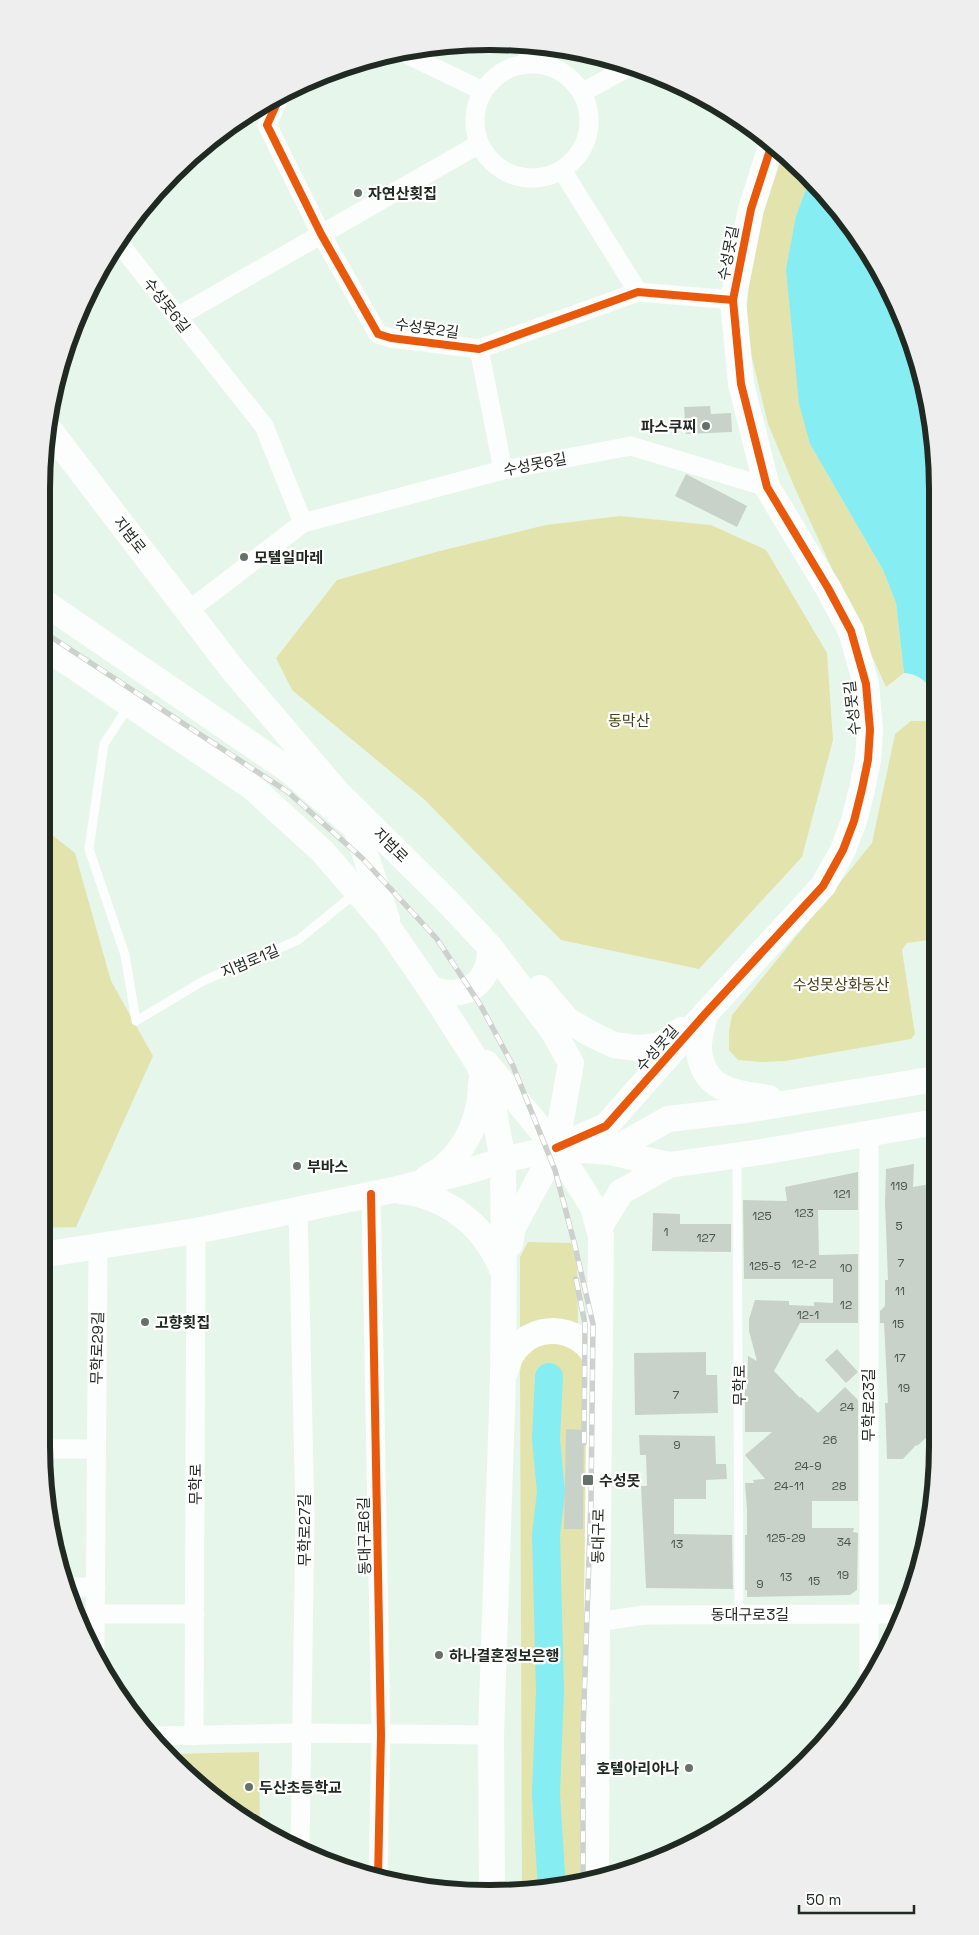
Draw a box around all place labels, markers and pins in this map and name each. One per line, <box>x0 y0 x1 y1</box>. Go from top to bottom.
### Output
place label: 자연산횟집 <box>368 184 437 203</box>
marker: 자연산횟집 <box>352 187 364 199</box>
place label: 파스쿠찌 <box>641 417 696 436</box>
marker: 파스쿠찌 <box>700 420 712 432</box>
place label: 모텔일마레 <box>254 548 323 567</box>
marker: 모텔일마레 <box>238 551 250 563</box>
place label: 부바스 <box>307 1157 349 1176</box>
marker: 부바스 <box>291 1160 303 1172</box>
place label: 고향횟집 <box>155 1313 210 1332</box>
marker: 고향횟집 <box>139 1316 151 1328</box>
place label: 수성못 <box>599 1471 641 1490</box>
marker: 수성못 <box>581 1473 595 1487</box>
place label: 하나결혼정보은행 <box>449 1646 559 1665</box>
marker: 하나결혼정보은행 <box>433 1649 445 1661</box>
place label: 호텔아리아나 <box>596 1759 679 1778</box>
marker: 호텔아리아나 <box>683 1762 695 1774</box>
place label: 두산초등학교 <box>259 1778 342 1797</box>
marker: 두산초등학교 <box>243 1781 255 1793</box>

